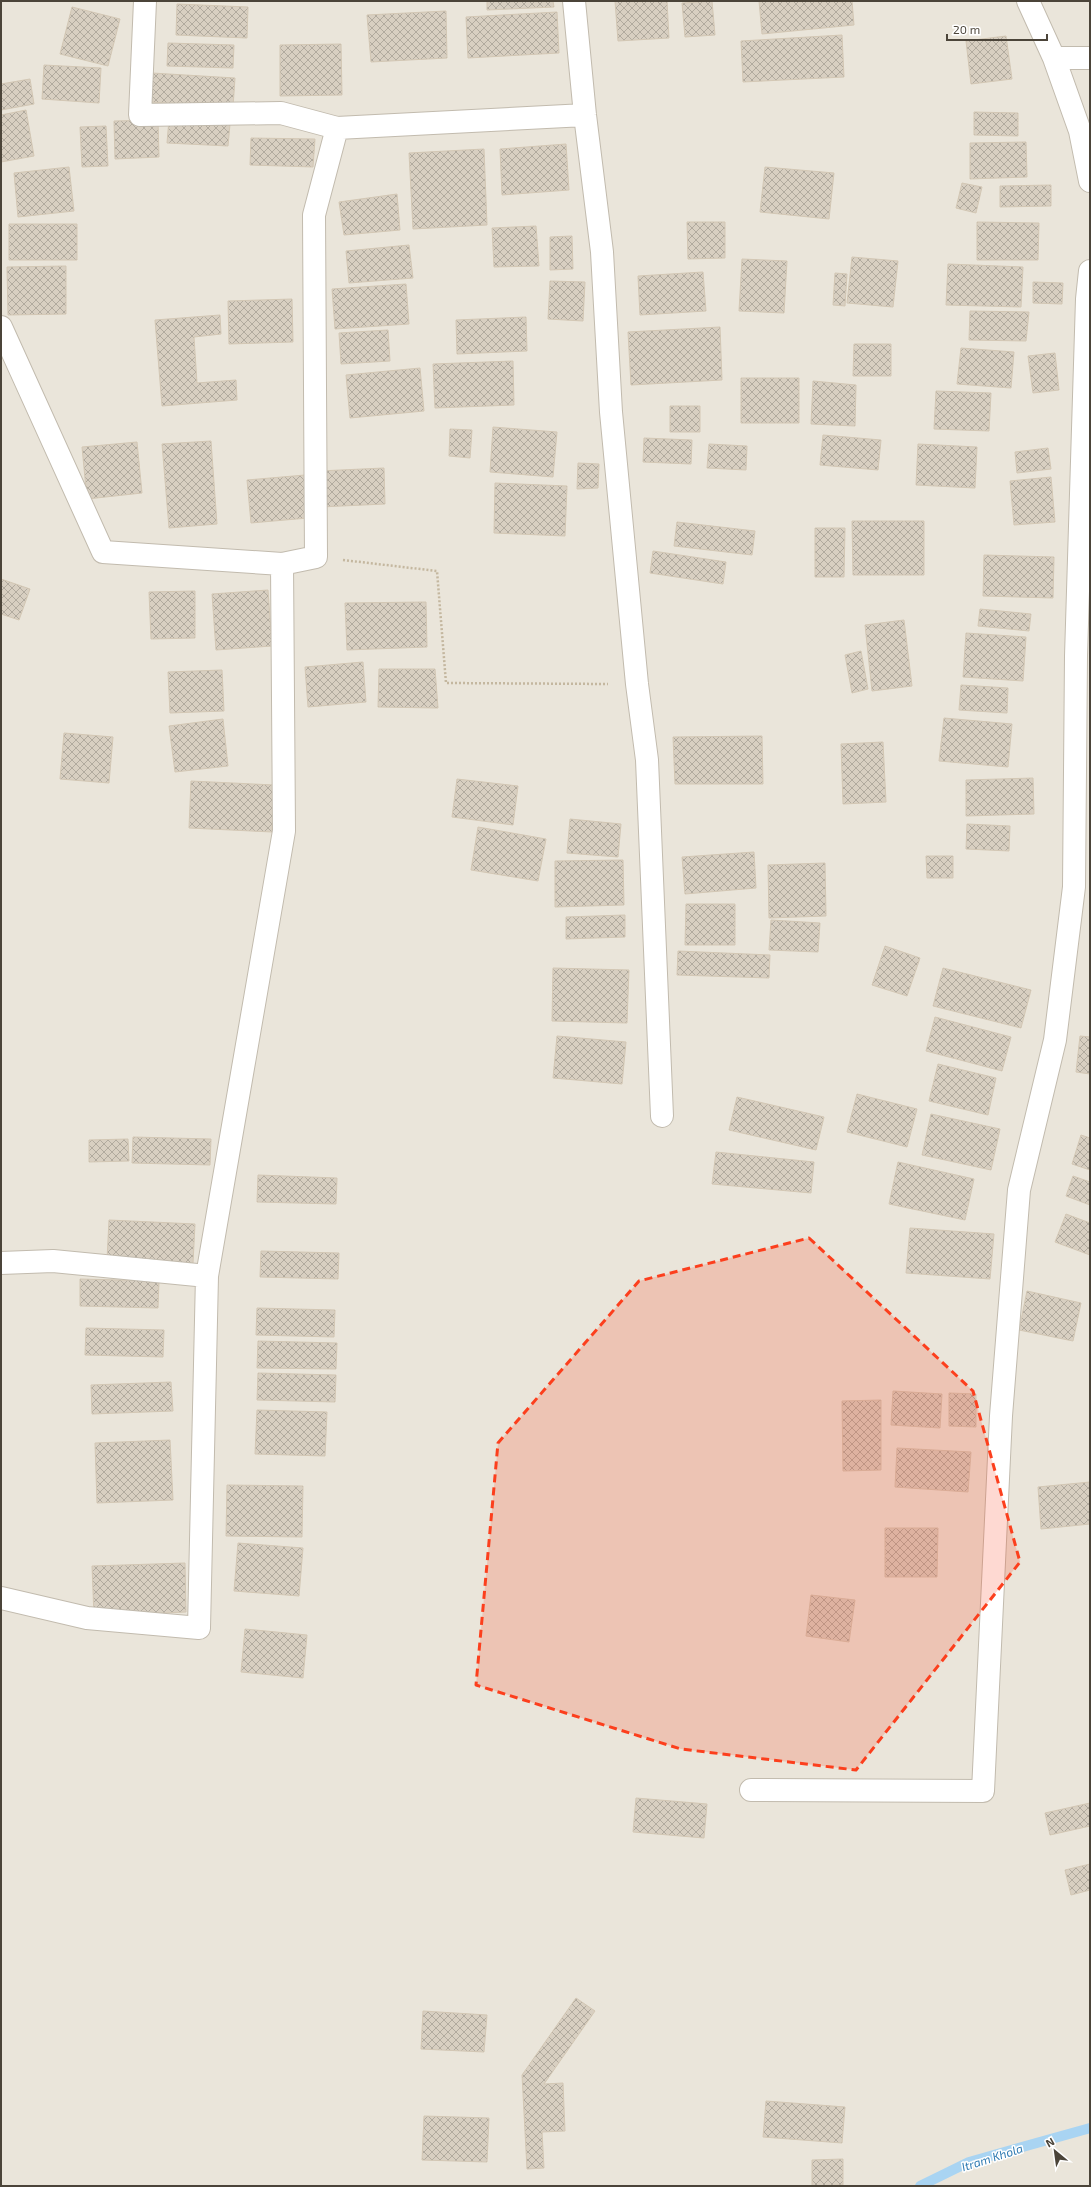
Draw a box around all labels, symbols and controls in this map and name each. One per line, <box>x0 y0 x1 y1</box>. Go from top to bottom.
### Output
scale bar <box>947 16 1047 42</box>
text: 20 m <box>953 22 980 36</box>
north arrow <box>1035 2131 1075 2171</box>
text: N <box>1043 2134 1057 2149</box>
water label: Itram Khola <box>960 2140 1024 2173</box>

